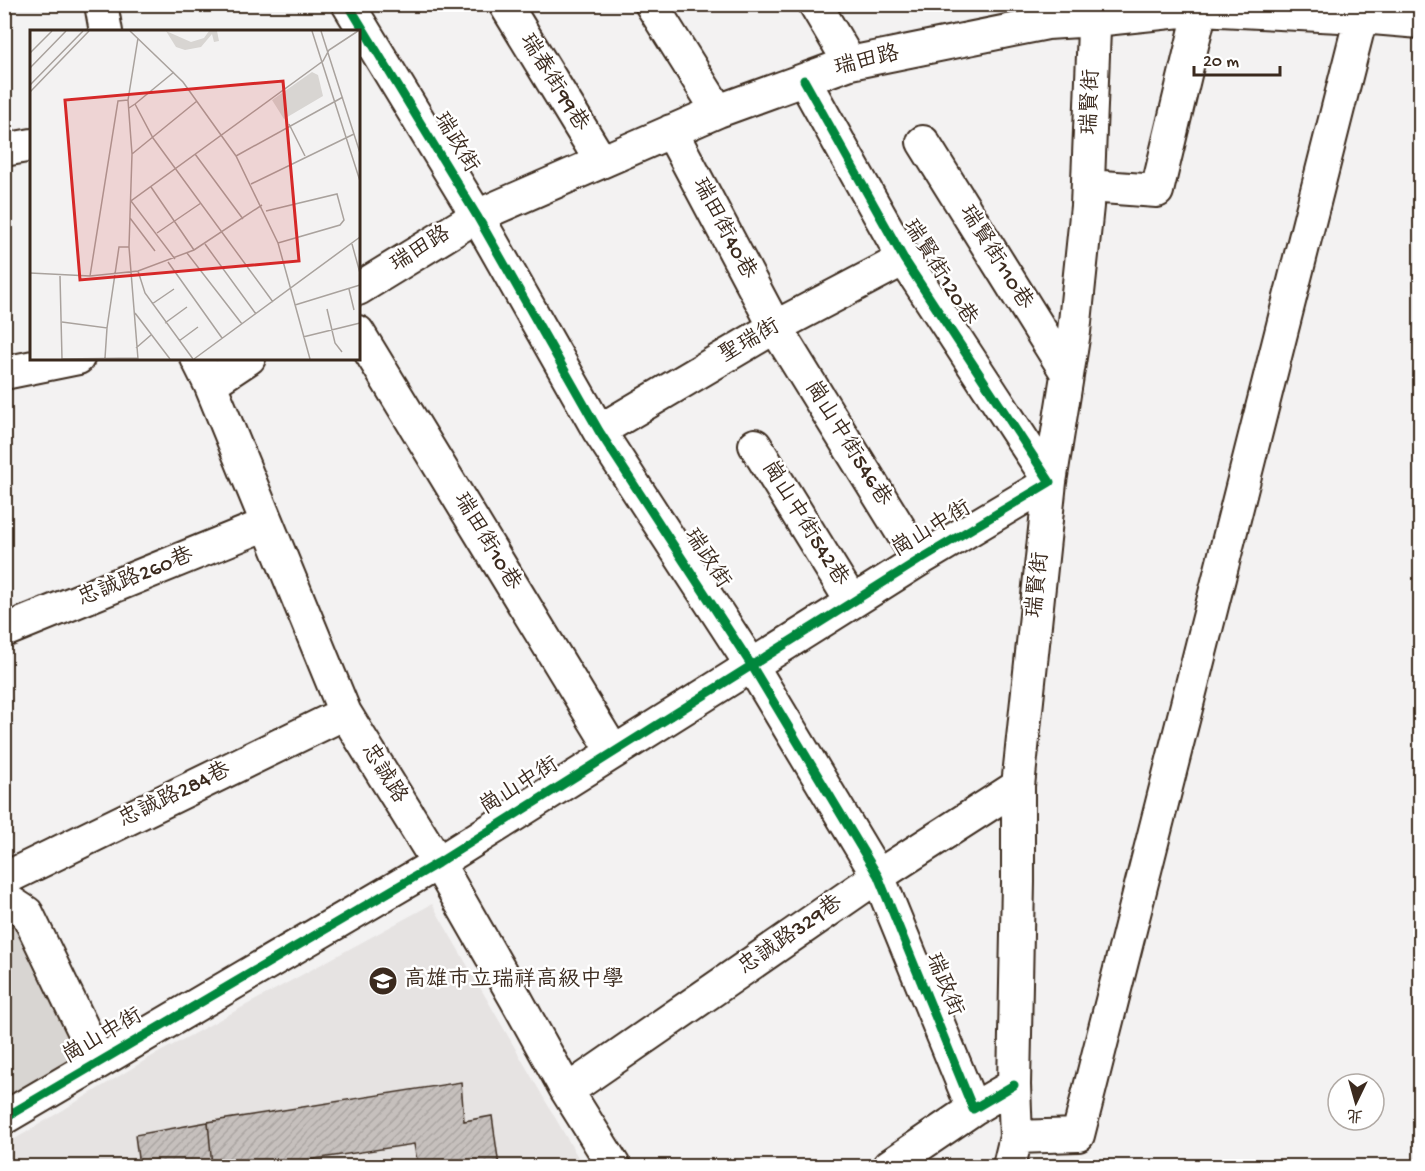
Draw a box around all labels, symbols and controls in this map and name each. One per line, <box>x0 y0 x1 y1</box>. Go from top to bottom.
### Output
street label: 瑞春街99巷 <box>513 28 595 137</box>
inset map <box>30 30 360 360</box>
street label: 瑞田路 <box>831 39 902 83</box>
scale bar <box>1194 39 1280 77</box>
text: 20 m <box>1203 52 1239 73</box>
street label: 瑞賢街 <box>1077 69 1106 135</box>
street label: 瑞政街 <box>427 107 484 178</box>
street label: 瑞田街40巷 <box>685 173 761 284</box>
street label: 瑞賢街110巷 <box>953 200 1038 315</box>
street label: 瑞賢街120巷 <box>896 215 983 331</box>
street label: 瑞田路 <box>385 220 456 279</box>
street label: 聖瑞街 <box>714 313 785 370</box>
street label: 崗山中街546巷 <box>798 375 898 512</box>
street label: 崗山中街542巷 <box>755 456 855 591</box>
street label: 瑞田街10巷 <box>447 488 526 596</box>
street label: 崗山中街 <box>887 494 976 564</box>
street label: 瑞政街 <box>677 524 736 594</box>
street label: 忠誠路260巷 <box>74 541 198 613</box>
street label: 瑞賢街 <box>1022 551 1055 619</box>
street label: 忠誠路 <box>354 738 413 809</box>
street label: 崗山中街 <box>475 751 564 821</box>
street label: 忠誠路284巷 <box>114 756 235 834</box>
street label: 忠誠路329巷 <box>733 889 848 981</box>
street label: 瑞政街 <box>919 949 968 1020</box>
school or university icon: 高雄市立瑞祥高級中學 <box>367 965 399 997</box>
place label: 高雄市立瑞祥高級中學 <box>404 966 624 994</box>
street label: 崗山中街 <box>57 1002 148 1070</box>
north arrow <box>1326 1072 1386 1132</box>
text: 北 <box>1346 1103 1364 1125</box>

